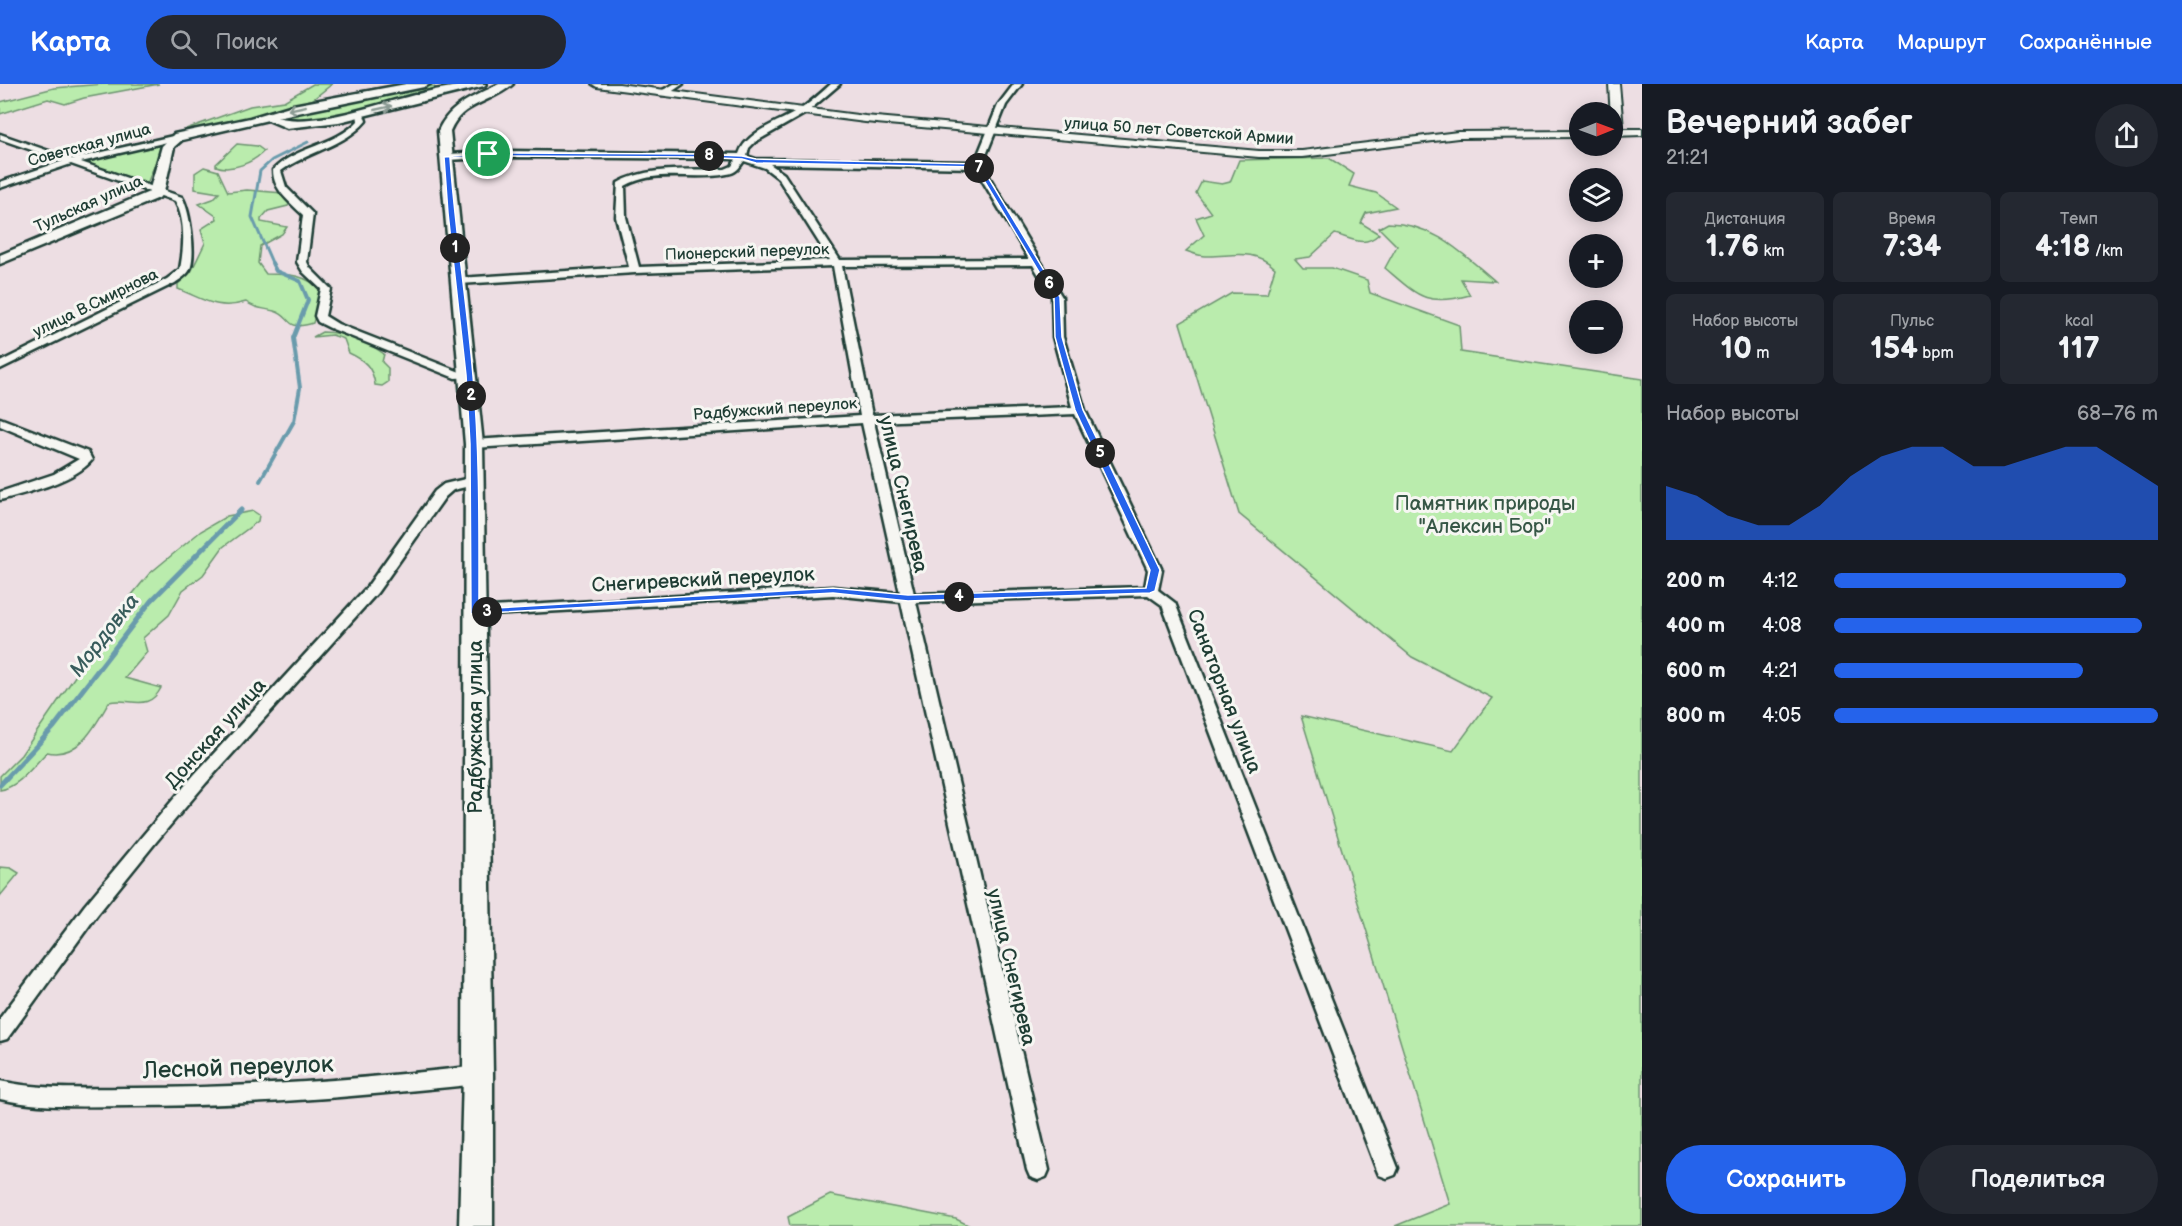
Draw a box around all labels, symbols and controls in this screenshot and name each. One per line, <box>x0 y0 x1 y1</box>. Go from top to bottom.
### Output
search box <box>146 15 566 69</box>
text: Карта <box>30 26 110 59</box>
icon: search <box>167 26 200 59</box>
text: Поиск <box>215 29 278 56</box>
text: Карта <box>1805 30 1864 55</box>
text: Маршрут <box>1897 30 1986 55</box>
text: Сохранённые <box>2019 30 2152 55</box>
one-way arrow <box>373 102 392 114</box>
north arrow <box>1569 102 1623 156</box>
map controls <box>1569 102 1623 354</box>
one-way arrow <box>288 103 307 115</box>
text: Вечерний забег <box>1666 103 1913 143</box>
button: share <box>2095 104 2158 167</box>
street label: улица 50 лет Советской Армии <box>1064 114 1294 149</box>
street label: Советская улица <box>26 120 154 171</box>
pin <box>462 128 513 179</box>
icon: arrive <box>471 137 504 170</box>
pin: 8 <box>694 141 724 171</box>
text: 8 <box>704 146 714 165</box>
text: 21:21 <box>1666 146 1709 170</box>
pin: 7 <box>964 153 994 183</box>
text: 7 <box>975 158 983 177</box>
button: layers <box>1569 168 1623 222</box>
street label: Тульская улица <box>31 172 146 237</box>
text: Дистанция <box>1705 210 1785 229</box>
text: Время <box>1888 210 1936 229</box>
text: Темп <box>2060 210 2098 229</box>
text: 1.76 <box>1705 229 1759 265</box>
text: 7:34 <box>1883 229 1941 265</box>
text: 4:18 <box>2035 229 2090 265</box>
pin: 1 <box>440 233 470 263</box>
button: + <box>1569 234 1623 288</box>
text: 1 <box>452 238 458 257</box>
street label: Пионерский переулок <box>665 240 830 265</box>
text: km <box>1759 242 1785 261</box>
text: /km <box>2090 242 2123 261</box>
street label: улица В.Смирнова <box>30 265 162 342</box>
pin: 6 <box>1034 269 1064 299</box>
text: 6 <box>1044 274 1054 293</box>
button: − <box>1569 300 1623 354</box>
text: Набор высоты <box>1692 312 1798 331</box>
text: Пульс <box>1890 312 1934 331</box>
text: kcal <box>2065 312 2093 331</box>
text: 10 <box>1721 331 1752 367</box>
text: 154 <box>1870 331 1918 367</box>
text: 117 <box>2058 331 2100 367</box>
text: m <box>1752 344 1769 363</box>
text: bpm <box>1918 344 1954 363</box>
pin: 2 <box>456 381 486 411</box>
text: 2 <box>466 386 476 405</box>
street label: Радбужский переулок <box>692 394 858 425</box>
text: Набор высоты <box>1666 402 1799 426</box>
text: 68–76 m <box>2077 402 2158 426</box>
street label: улица Снегирева <box>873 413 933 575</box>
pin: 5 <box>1085 438 1115 468</box>
text: 5 <box>1095 443 1105 462</box>
park label: Памятник природы "Алексин Бор" <box>1395 492 1575 539</box>
street label: Снегиревский переулок <box>591 562 815 598</box>
text: 200 m <box>1666 569 1725 593</box>
text: 4:12 <box>1762 569 1798 593</box>
pin: 4 <box>944 582 974 612</box>
text: 4 <box>954 587 964 606</box>
water label: Мордовка <box>64 589 145 682</box>
pin: 3 <box>472 597 502 627</box>
text: 3 <box>482 602 492 621</box>
street label: Санаторная улица <box>1182 606 1267 777</box>
text: 400 m <box>1666 614 1725 638</box>
text: 4:08 <box>1762 614 1802 638</box>
street label: Радбужская улица <box>464 640 488 814</box>
text: 600 m <box>1666 659 1726 683</box>
text: 4:21 <box>1762 659 1797 683</box>
street label: Донская улица <box>160 674 272 794</box>
text: 800 m <box>1666 704 1725 728</box>
text: 4:05 <box>1762 704 1801 728</box>
street label: улица Снегирева <box>981 886 1041 1048</box>
street label: Лесной переулок <box>141 1050 334 1085</box>
button: Сохранить <box>1666 1145 1906 1214</box>
button: Поделиться <box>1918 1145 2158 1214</box>

